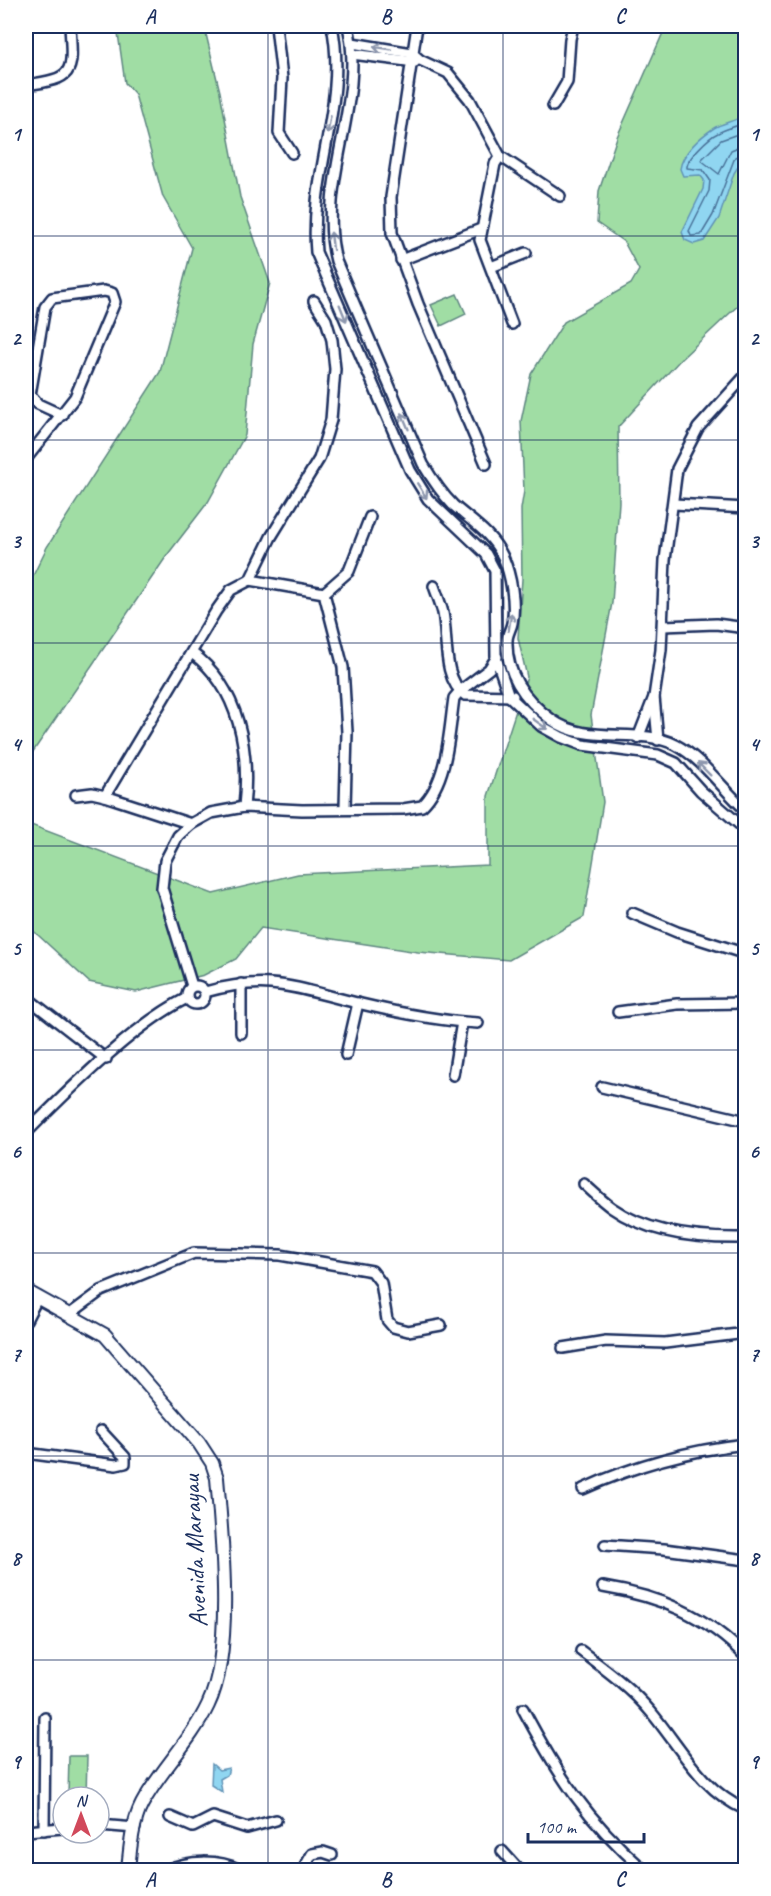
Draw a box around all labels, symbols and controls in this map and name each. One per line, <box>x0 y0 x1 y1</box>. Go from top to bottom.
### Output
text: A <box>145 4 157 29</box>
text: B <box>381 4 393 29</box>
text: C <box>615 4 627 29</box>
one-way arrow <box>373 42 392 53</box>
one-way arrow <box>323 115 334 134</box>
text: 1 <box>12 122 23 147</box>
text: 1 <box>750 122 761 147</box>
one-way arrow <box>327 232 338 251</box>
one-way arrow <box>338 303 349 322</box>
text: 2 <box>12 326 23 351</box>
text: 2 <box>750 326 761 351</box>
one-way arrow <box>399 413 410 431</box>
one-way arrow <box>417 482 429 499</box>
text: 3 <box>12 529 23 554</box>
text: 3 <box>750 529 761 554</box>
one-way arrow <box>505 613 516 632</box>
one-way arrow <box>532 718 548 730</box>
text: 4 <box>12 732 24 757</box>
text: 4 <box>750 732 762 757</box>
one-way arrow <box>697 761 711 776</box>
text: 5 <box>12 936 23 961</box>
text: 5 <box>750 936 761 961</box>
text: 6 <box>11 1139 22 1164</box>
text: 6 <box>749 1139 760 1164</box>
text: 7 <box>12 1342 23 1367</box>
text: 7 <box>750 1342 761 1367</box>
street label: Avenida Marayau <box>174 1472 215 1628</box>
text: 8 <box>12 1546 24 1571</box>
text: 8 <box>750 1546 762 1571</box>
text: 9 <box>12 1749 23 1774</box>
text: 9 <box>750 1749 761 1774</box>
north arrow <box>51 1785 111 1845</box>
text: N <box>76 1791 89 1811</box>
scale bar <box>528 1806 644 1844</box>
text: 100 m <box>537 1816 578 1838</box>
text: A <box>145 1867 157 1892</box>
text: B <box>381 1867 393 1892</box>
text: C <box>615 1867 627 1892</box>

